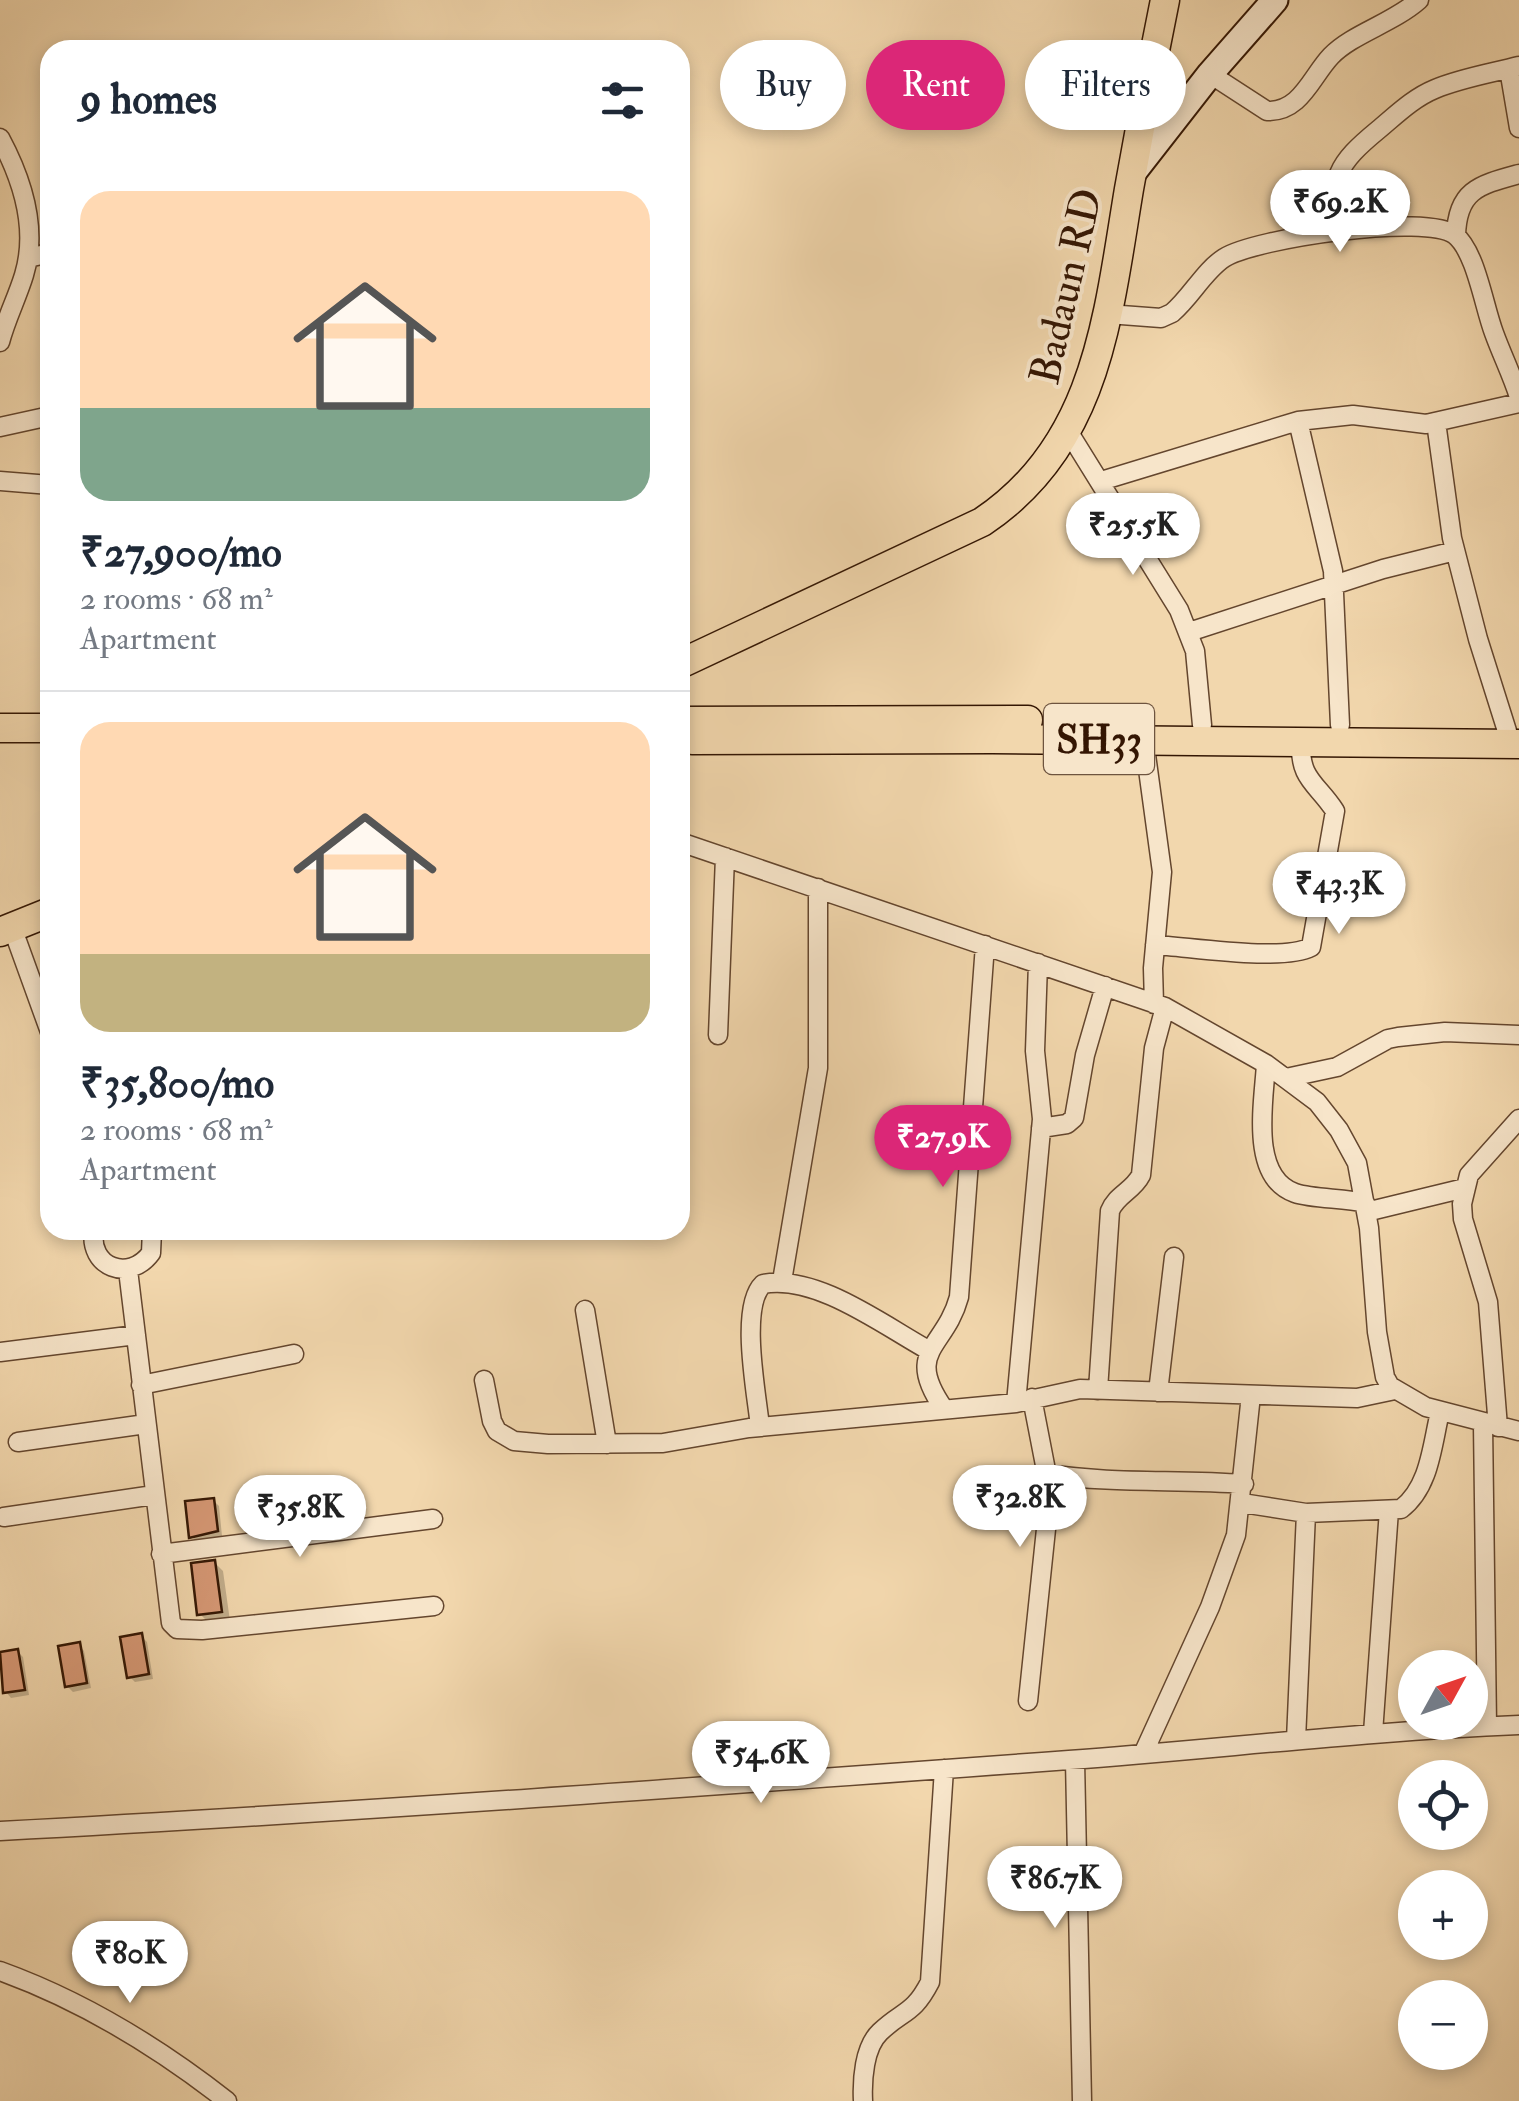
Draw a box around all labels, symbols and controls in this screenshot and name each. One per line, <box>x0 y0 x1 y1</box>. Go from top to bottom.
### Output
chip: Buy <box>720 40 846 130</box>
chip: Rent <box>866 40 1005 130</box>
chip: Filters <box>1025 40 1186 130</box>
icon: filters <box>595 73 650 128</box>
text: 9 homes <box>80 74 217 126</box>
pin: ₹69.2K <box>1259 170 1421 255</box>
text: ₹69.2K <box>1292 182 1388 222</box>
street label: Badaun RD <box>1019 184 1115 389</box>
icon: home <box>275 256 455 436</box>
pin: ₹25.5K <box>1052 493 1214 578</box>
text: ₹25.5K <box>1088 505 1178 545</box>
text: ₹27,900/mo <box>80 527 282 579</box>
text: 2 rooms · 68 m² <box>80 579 273 619</box>
text: Apartment <box>80 619 217 659</box>
road number: SH33 <box>1044 704 1154 774</box>
icon: home <box>275 787 455 967</box>
pin: ₹43.3K <box>1258 852 1420 937</box>
text: ₹43.3K <box>1295 864 1383 904</box>
text: ₹35,800/mo <box>80 1058 274 1110</box>
pin: ₹27.9K <box>862 1105 1024 1190</box>
text: 2 rooms · 68 m² <box>80 1110 273 1150</box>
text: ₹27.9K <box>896 1117 990 1157</box>
text: Apartment <box>80 1150 217 1190</box>
pin: ₹32.8K <box>939 1465 1101 1550</box>
pin: ₹35.8K <box>219 1475 381 1560</box>
text: ₹32.8K <box>975 1477 1065 1517</box>
text: ₹35.8K <box>256 1487 344 1527</box>
north arrow <box>1398 1650 1488 1740</box>
map controls <box>1398 1650 1488 2070</box>
pin: ₹54.6K <box>680 1721 842 1806</box>
text: ₹54.6K <box>714 1733 808 1773</box>
button: locate <box>1398 1760 1488 1850</box>
pin: ₹86.7K <box>974 1846 1136 1931</box>
text: ₹86.7K <box>1009 1858 1101 1898</box>
button: + <box>1398 1870 1488 1960</box>
pin: ₹80K <box>71 1921 189 2006</box>
text: ₹80K <box>94 1933 166 1973</box>
button: − <box>1398 1980 1488 2070</box>

